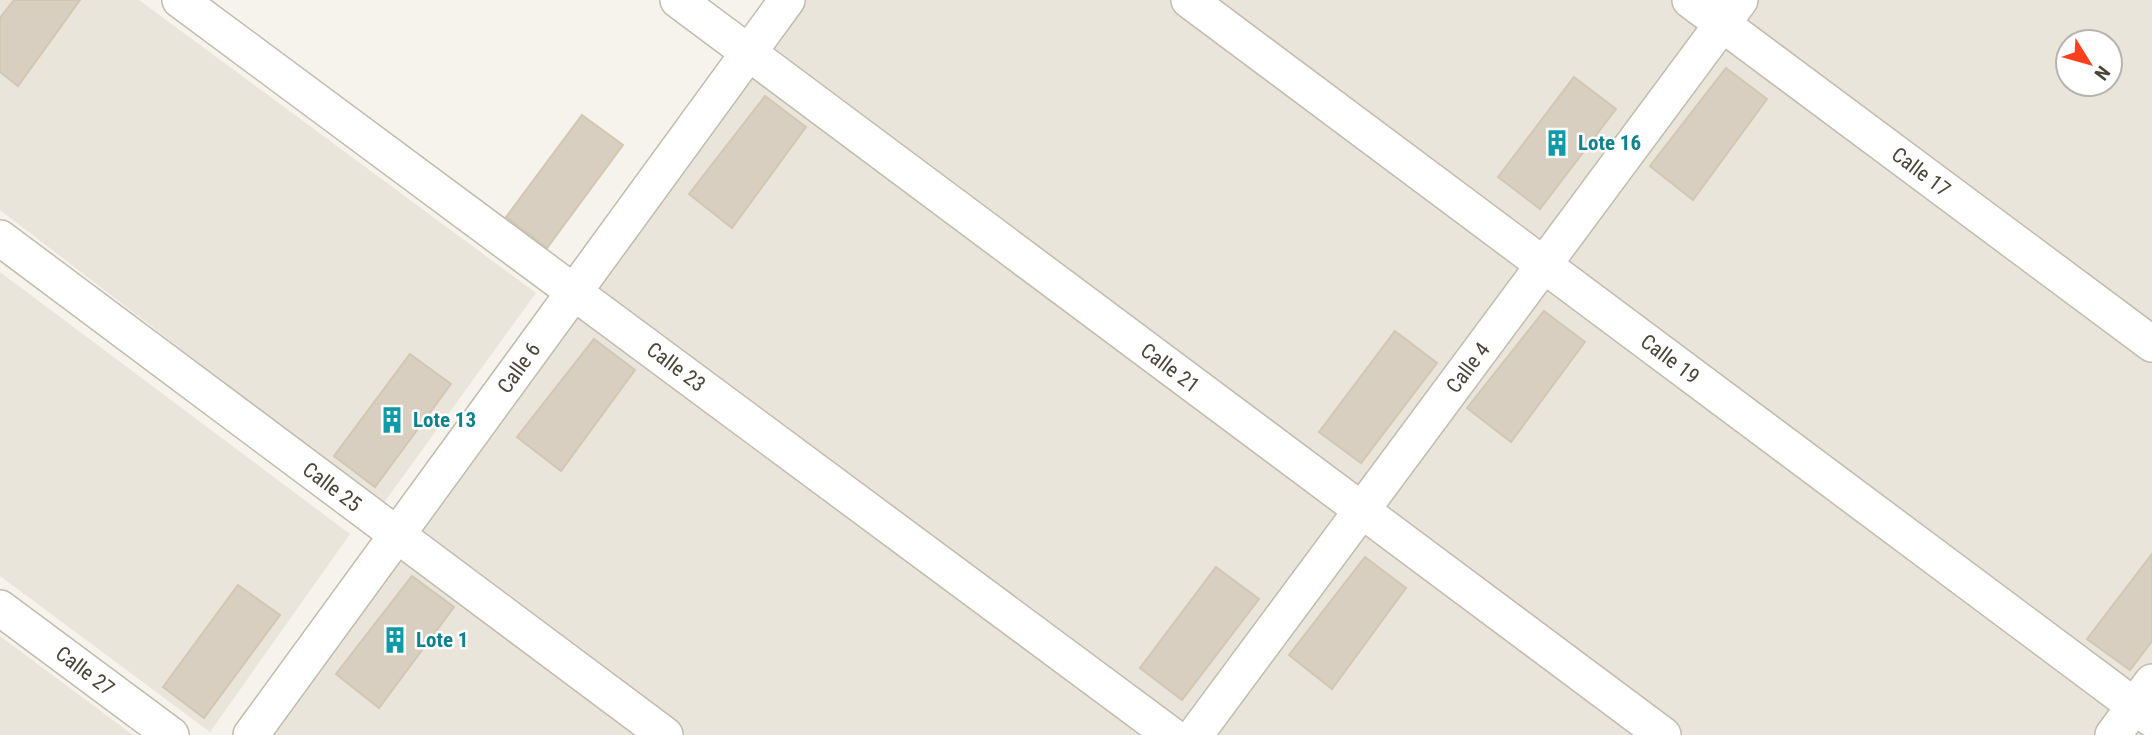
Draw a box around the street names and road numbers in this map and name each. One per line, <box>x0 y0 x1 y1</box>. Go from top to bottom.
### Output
street label: Calle 17 <box>1887 142 1955 202</box>
street label: Calle 19 <box>1636 329 1704 389</box>
street label: Calle 23 <box>642 337 710 397</box>
street label: Calle 6 <box>493 338 545 398</box>
street label: Calle 21 <box>1136 338 1204 398</box>
street label: Calle 4 <box>1441 338 1495 398</box>
street label: Calle 25 <box>298 457 366 517</box>
street label: Calle 27 <box>51 641 119 701</box>

